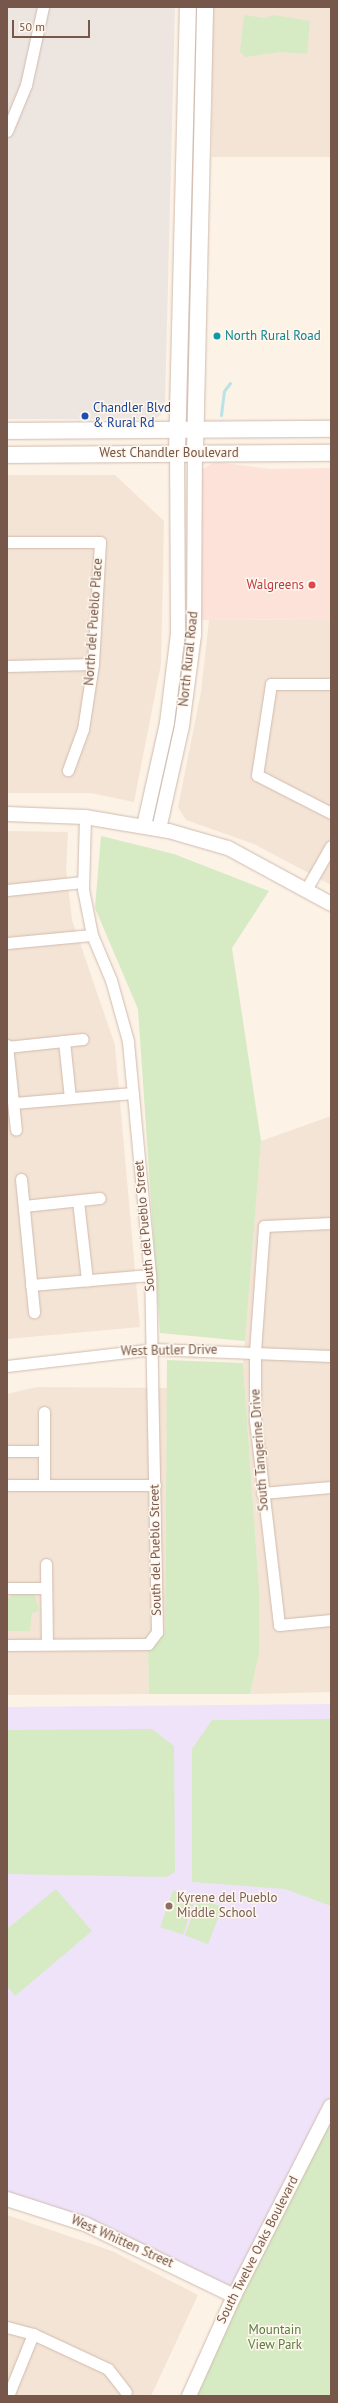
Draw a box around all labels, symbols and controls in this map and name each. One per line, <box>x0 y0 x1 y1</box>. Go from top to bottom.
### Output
scale bar <box>14 12 92 38</box>
text: 50 m <box>19 19 45 34</box>
place label: North Rural Road <box>225 328 321 344</box>
marker: North Rural Road <box>212 331 222 341</box>
place label: Chandler Blvd & Rural Rd <box>93 401 171 432</box>
marker: Chandler Blvd & Rural Rd <box>80 411 90 421</box>
street label: West Chandler Boulevard <box>99 445 239 461</box>
street label: North del Pueblo Place <box>82 558 106 686</box>
place label: Walgreens <box>246 577 304 593</box>
marker: Walgreens <box>307 580 317 590</box>
street label: North Rural Road <box>176 611 202 707</box>
street label: South del Pueblo Street <box>131 1160 159 1292</box>
street label: West Butler Drive <box>121 1342 217 1360</box>
street label: South Tangerine Drive <box>248 1388 272 1512</box>
street label: South del Pueblo Street <box>147 1484 165 1616</box>
place label: Kyrene del Pueblo Middle School <box>177 1891 278 1922</box>
marker: Kyrene del Pueblo Middle School <box>164 1901 174 1911</box>
street label: South Twelve Oaks Boulevard <box>214 2174 302 2326</box>
street label: West Whitten Street <box>68 2212 176 2272</box>
park label: Mountain View Park <box>248 2323 302 2354</box>

